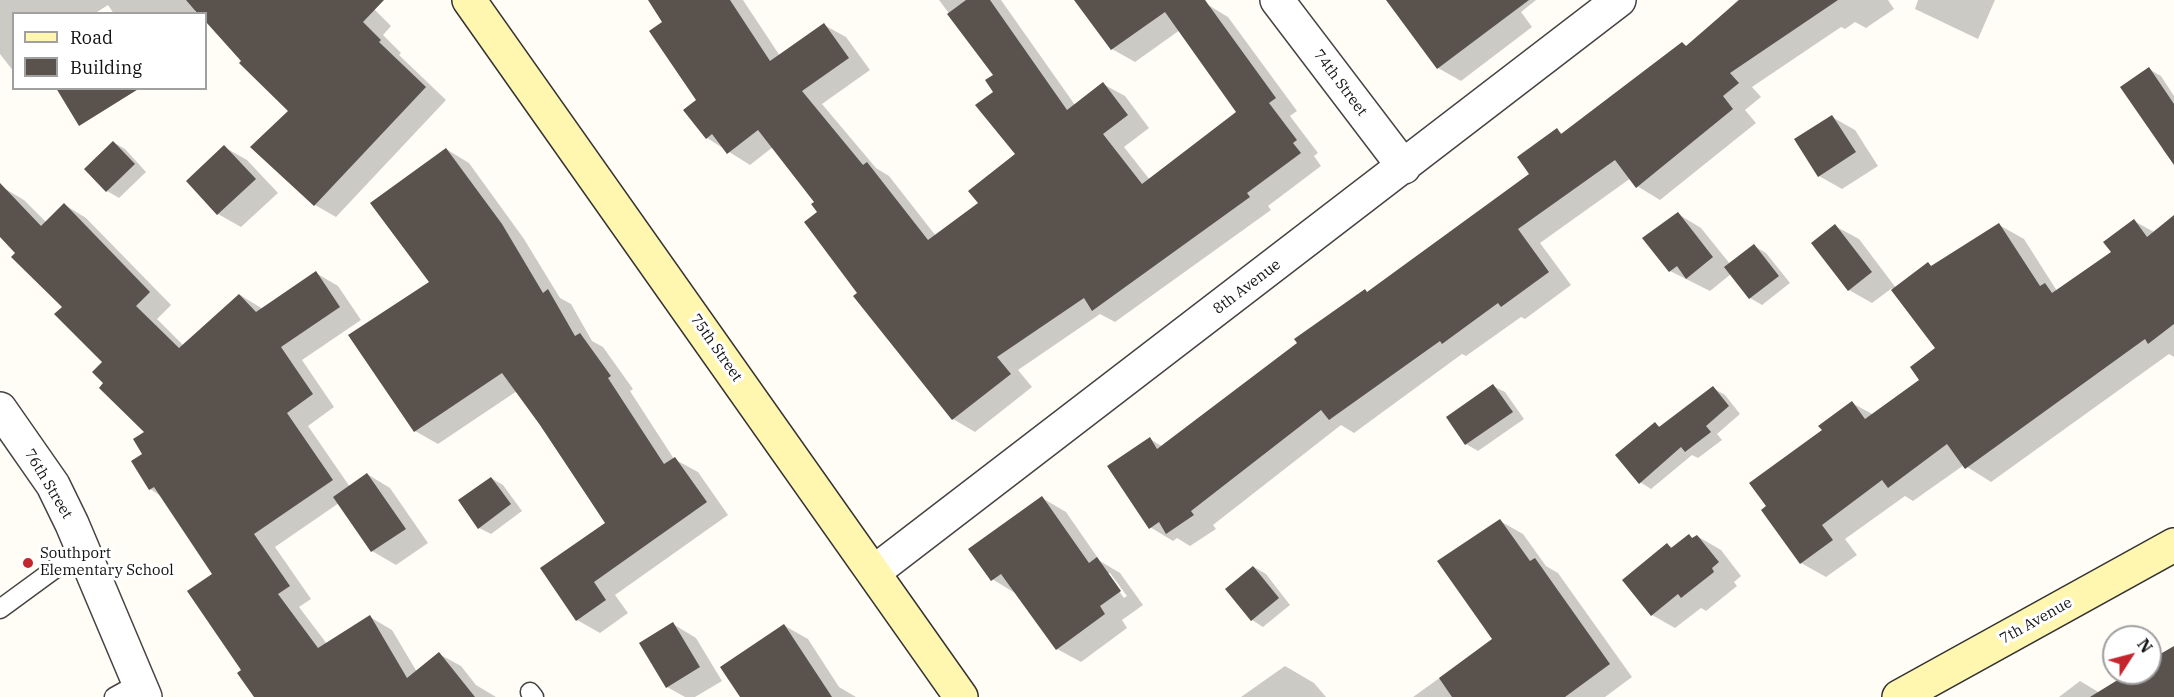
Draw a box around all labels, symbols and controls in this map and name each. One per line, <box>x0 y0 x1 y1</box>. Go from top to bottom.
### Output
legend <box>12 12 207 90</box>
text: Road <box>70 26 113 49</box>
street label: 74th Street <box>1309 46 1371 120</box>
text: Building <box>70 56 142 79</box>
street label: 8th Avenue <box>1210 256 1284 318</box>
street label: 75th Street <box>686 311 746 385</box>
street label: 76th Street <box>20 446 76 522</box>
place label: Southport Elementary School <box>40 545 174 580</box>
marker: Southport Elementary School <box>21 556 35 570</box>
street label: 7th Avenue <box>1997 594 2075 648</box>
north arrow <box>2102 625 2162 685</box>
text: N <box>2133 635 2157 657</box>

